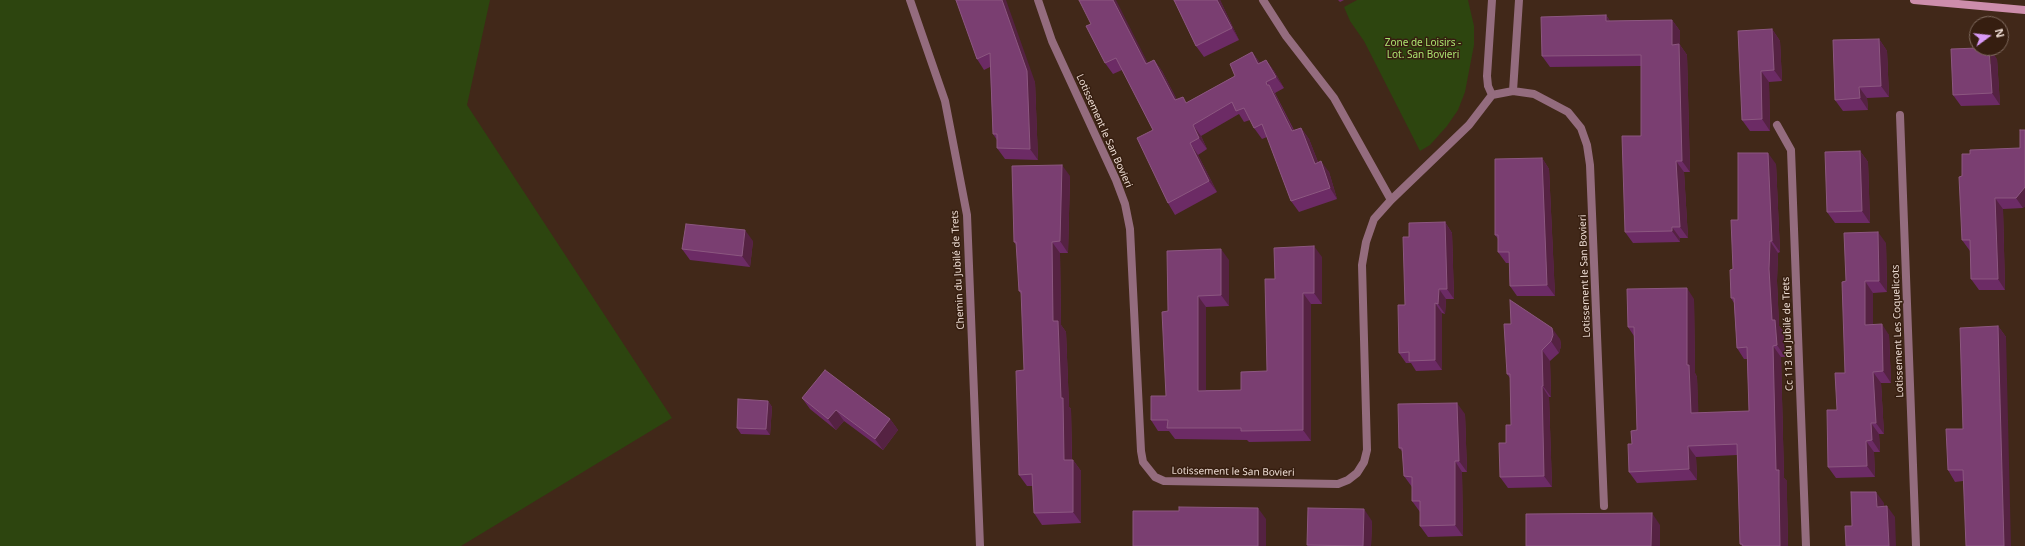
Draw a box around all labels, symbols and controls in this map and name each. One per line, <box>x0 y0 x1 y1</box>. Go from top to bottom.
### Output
north arrow <box>1969 16 2009 56</box>
text: N <box>1992 27 2009 39</box>
park label: Zone de Loisirs - Lot. San Bovieri <box>1385 37 1461 60</box>
street label: Lotissement le San Bovieri <box>1073 72 1135 190</box>
street label: Chemin du Jubilé de Trets <box>949 210 967 330</box>
street label: Lotissement le San Bovieri <box>1577 214 1593 338</box>
street label: Lotissement Les Coquelicots <box>1890 264 1906 398</box>
street label: Cc 113 du Jubilé de Trets <box>1780 277 1796 391</box>
street label: Lotissement le San Bovieri <box>1171 465 1295 479</box>

